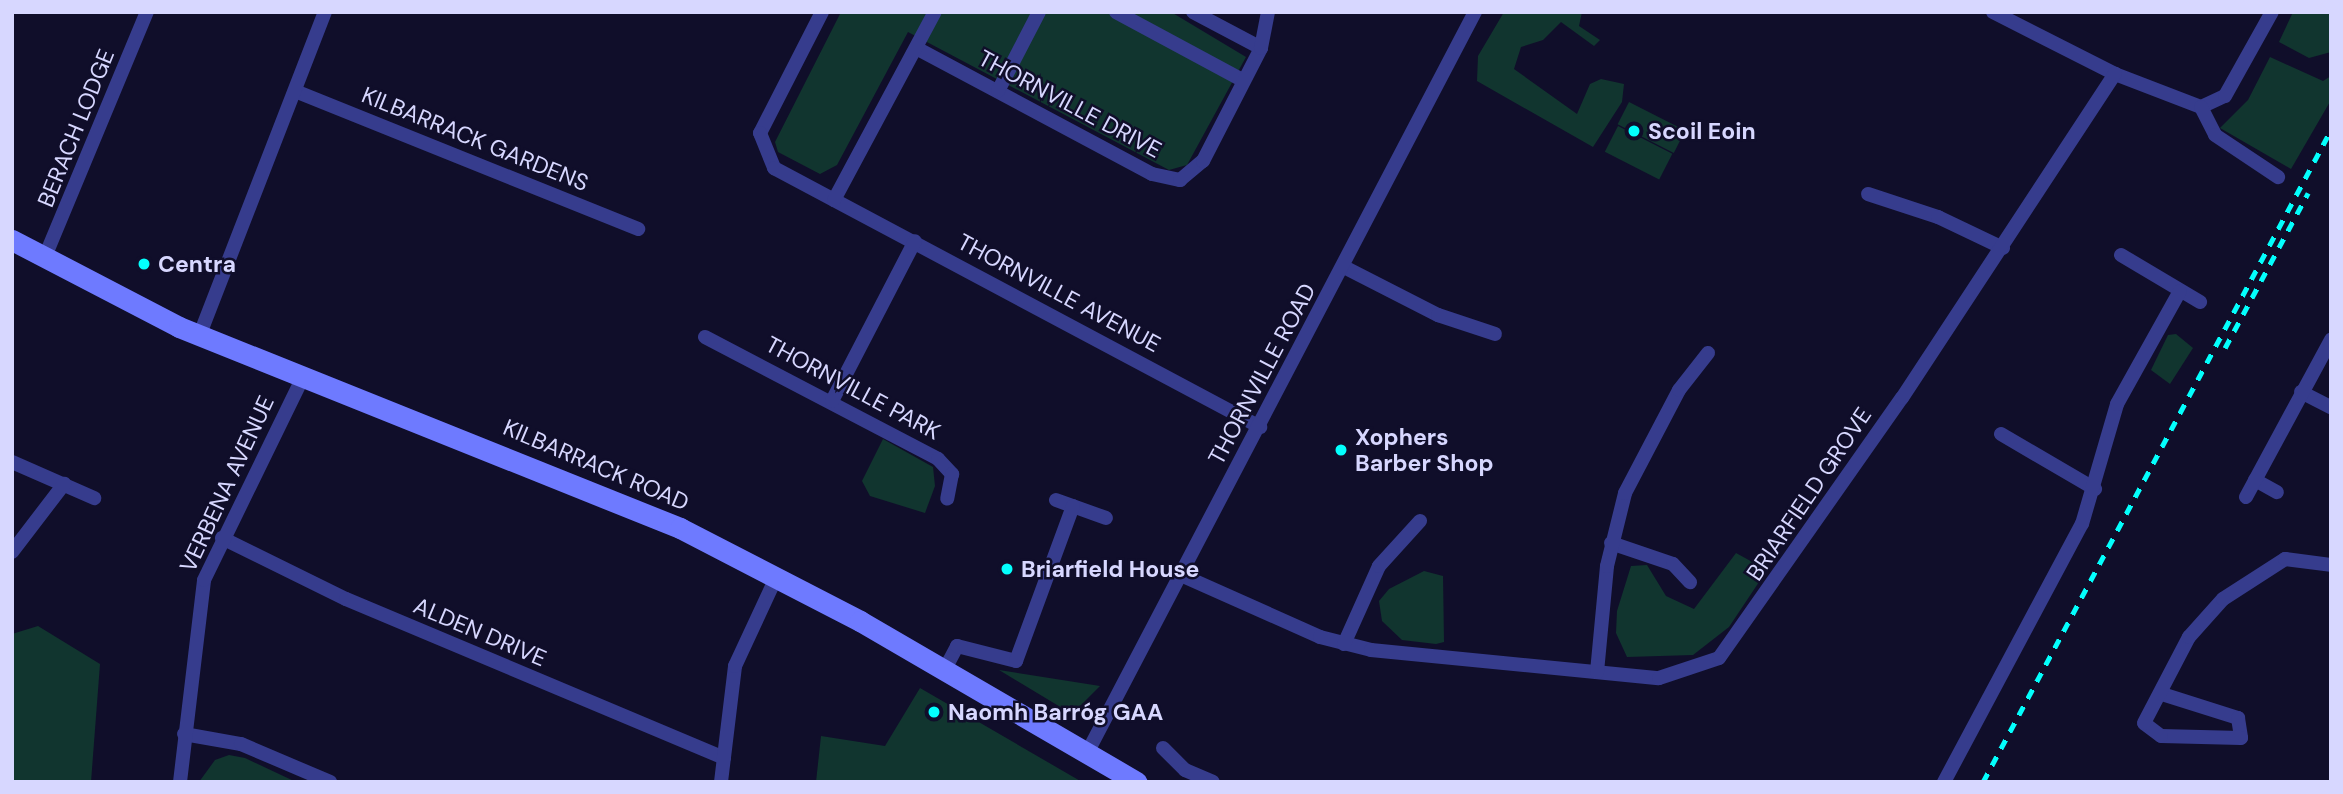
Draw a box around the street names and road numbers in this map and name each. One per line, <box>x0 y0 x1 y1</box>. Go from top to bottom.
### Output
street label: THORNVILLE DRIVE <box>974 44 1166 164</box>
street label: BERACH LODGE <box>32 45 120 211</box>
street label: KILBARRACK GARDENS <box>358 81 592 197</box>
street label: THORNVILLE AVENUE <box>953 228 1165 358</box>
street label: THORNVILLE ROAD <box>1203 279 1321 469</box>
street label: THORNVILLE PARK <box>761 330 945 446</box>
street label: VERBENA AVENUE <box>174 391 280 577</box>
street label: BRIARFIELD GROVE <box>1741 402 1877 586</box>
street label: KILBARRACK ROAD <box>499 413 693 517</box>
street label: ALDEN DRIVE <box>409 592 551 672</box>

